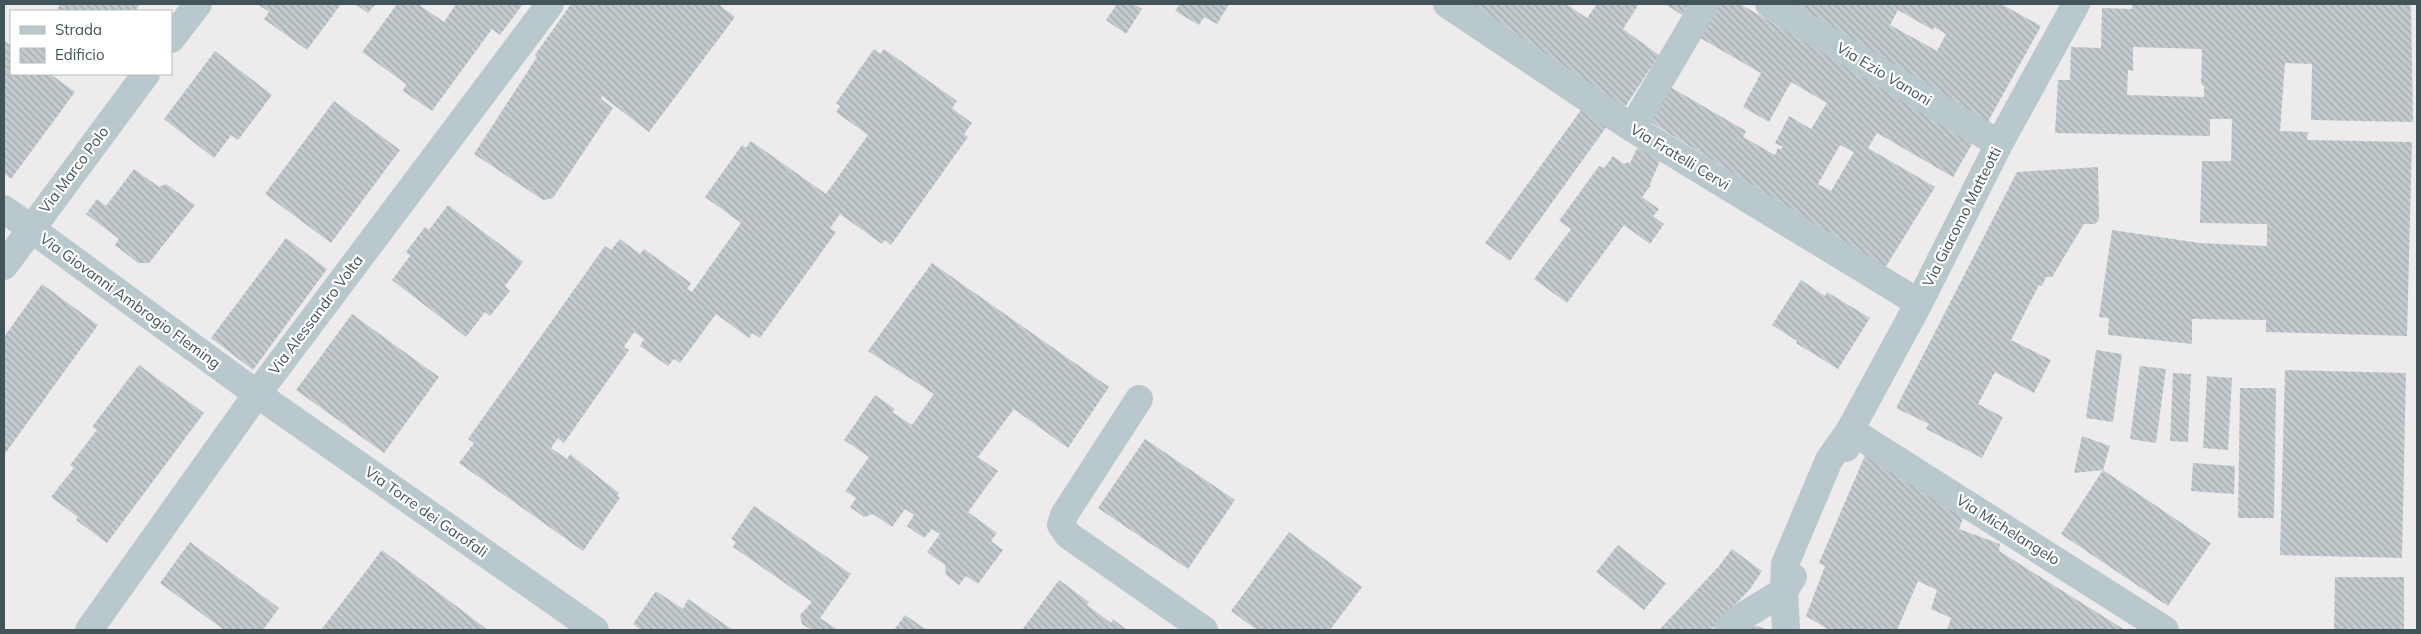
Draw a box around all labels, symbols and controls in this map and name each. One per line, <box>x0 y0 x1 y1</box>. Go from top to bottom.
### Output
legend <box>10 10 172 75</box>
text: Strada <box>55 20 102 39</box>
street label: Via Ezio Vanoni <box>1833 38 1935 110</box>
text: Edificio <box>55 45 105 64</box>
street label: Via Fratelli Cervi <box>1627 119 1734 194</box>
street label: Via Marco Polo <box>35 122 113 217</box>
street label: Via Giacomo Matteotti <box>1918 144 2005 290</box>
street label: Via Giovanni Ambrogio Fleming <box>36 229 224 373</box>
street label: Via Alessandro Volta <box>264 251 367 378</box>
street label: Via Torre dei Garofali <box>361 462 491 561</box>
street label: Via Michelangelo <box>1953 490 2064 569</box>

